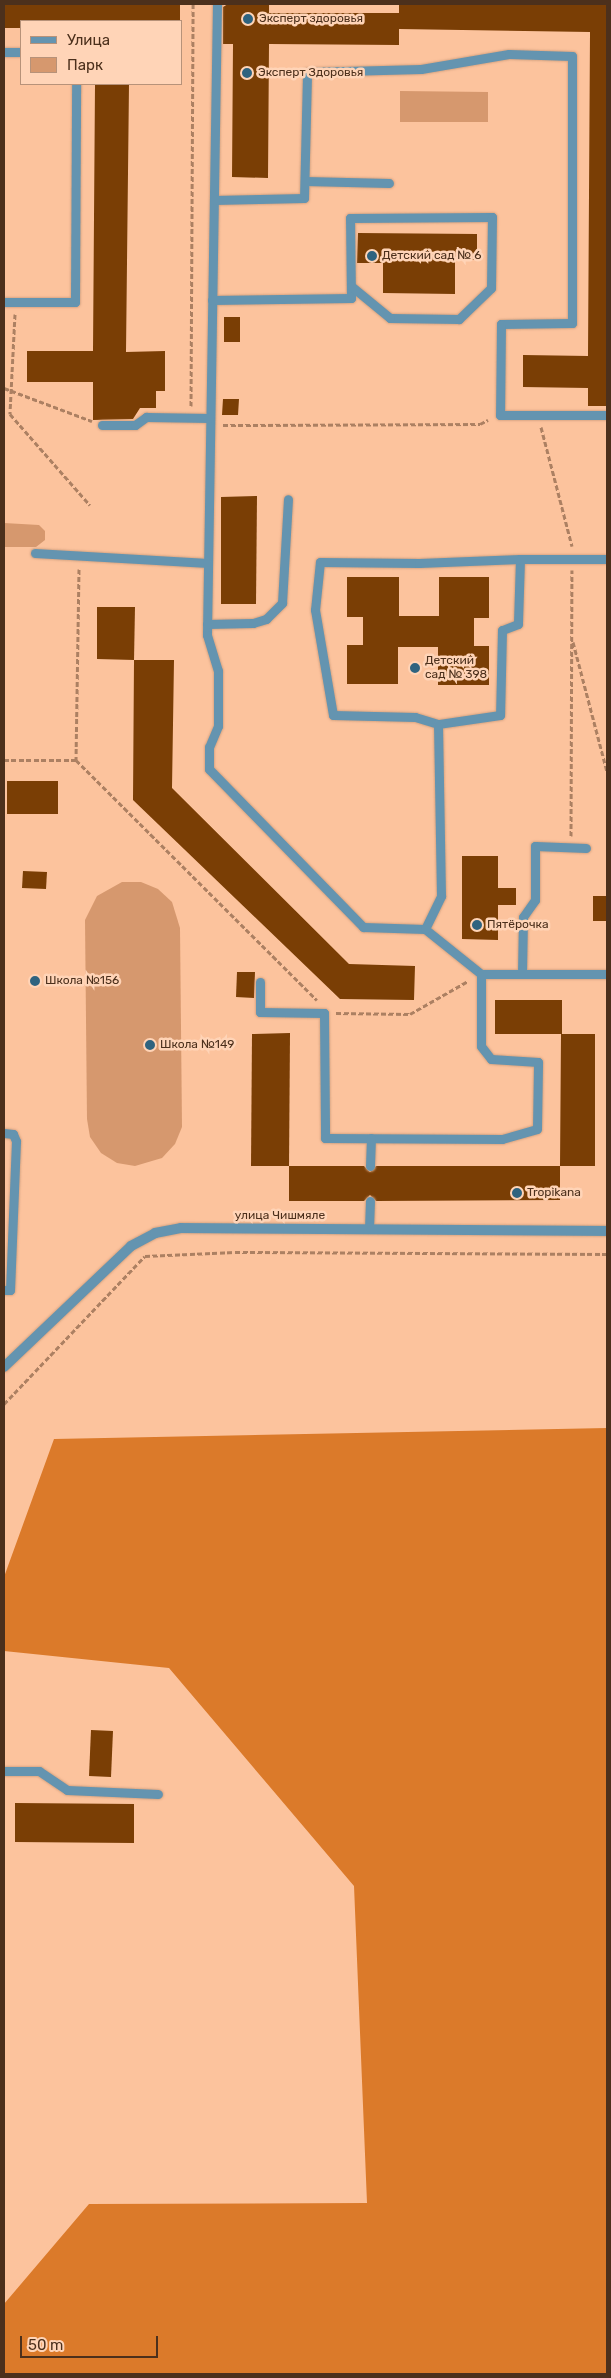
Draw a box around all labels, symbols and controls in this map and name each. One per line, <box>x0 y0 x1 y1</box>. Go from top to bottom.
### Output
marker: Эксперт здоровья <box>241 12 255 26</box>
place label: Эксперт здоровья <box>259 12 363 26</box>
legend <box>20 20 182 85</box>
text: Улица <box>67 31 110 49</box>
text: Парк <box>67 56 103 74</box>
marker: Эксперт Здоровья <box>240 66 254 80</box>
place label: Эксперт Здоровья <box>258 66 363 80</box>
place label: Детский сад № 6 <box>382 249 481 263</box>
marker: Детский сад № 6 <box>366 250 378 262</box>
place label: Детский сад № 398 <box>425 654 487 682</box>
marker: Детский сад № 398 <box>409 662 421 674</box>
place label: Пятёрочка <box>487 918 549 932</box>
marker: Пятёрочка <box>471 919 483 931</box>
place label: Школа №156 <box>45 974 119 988</box>
marker: Школа №156 <box>29 975 41 987</box>
place label: Школа №149 <box>160 1038 234 1052</box>
marker: Школа №149 <box>144 1039 156 1051</box>
place label: Tropikana <box>527 1186 581 1200</box>
marker: Tropikana <box>511 1187 523 1199</box>
street label: улица Чишмяле <box>235 1209 325 1223</box>
scale bar <box>22 2326 160 2358</box>
text: 50 m <box>28 2336 63 2354</box>

